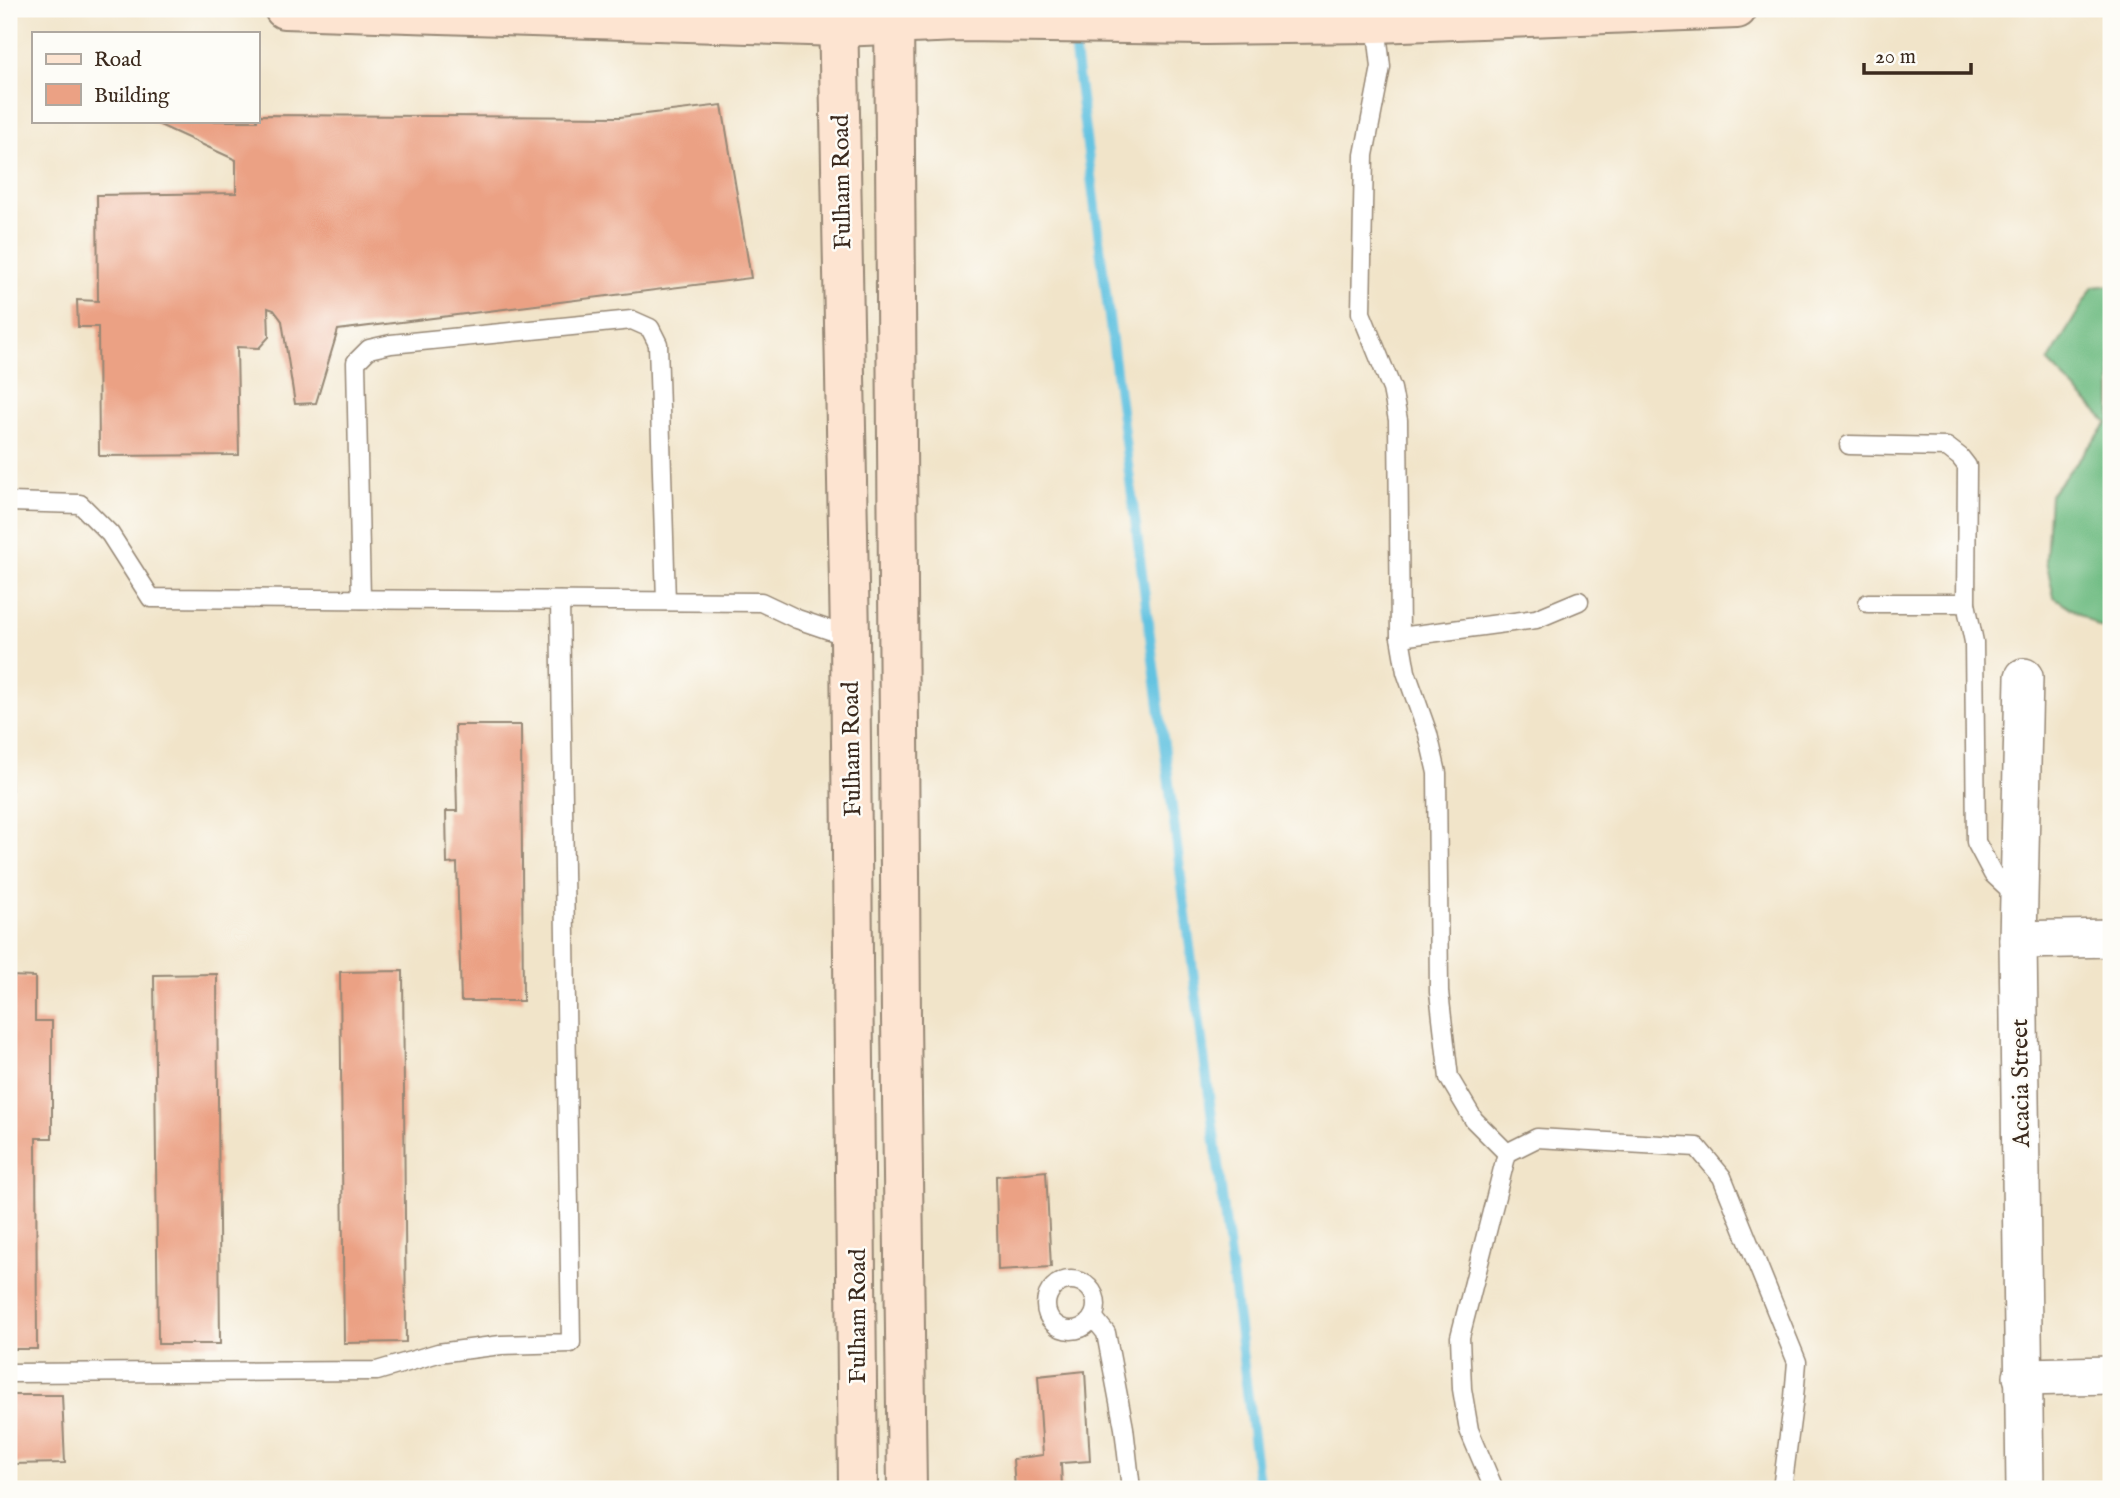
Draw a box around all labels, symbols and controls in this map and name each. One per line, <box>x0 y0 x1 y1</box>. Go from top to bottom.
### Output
legend <box>32 32 259 122</box>
scale bar <box>1864 32 1971 76</box>
text: 20 m <box>1875 44 1916 71</box>
text: Road <box>94 47 142 74</box>
text: Building <box>94 83 170 110</box>
street label: Fulham Road <box>826 114 859 250</box>
street label: Fulham Road <box>836 681 869 817</box>
street label: Acacia Street <box>2005 1018 2038 1149</box>
street label: Fulham Road <box>843 1248 874 1384</box>

